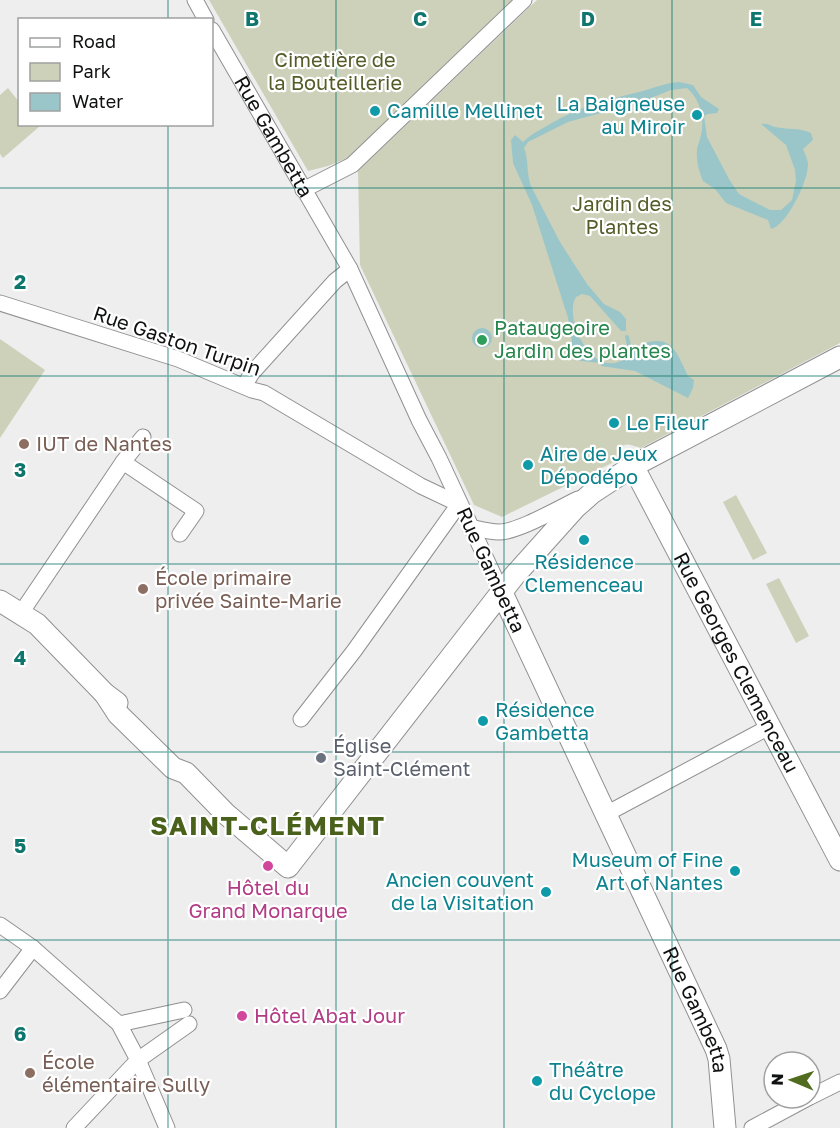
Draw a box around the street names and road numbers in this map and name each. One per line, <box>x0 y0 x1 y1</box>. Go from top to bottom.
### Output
street label: Rue Gambetta <box>230 71 319 201</box>
street label: Rue Gaston Turpin <box>90 300 264 380</box>
street label: Rue Gambetta <box>452 503 532 636</box>
street label: Rue Georges Clemenceau <box>669 548 805 776</box>
street label: Rue Gambetta <box>659 942 733 1074</box>

